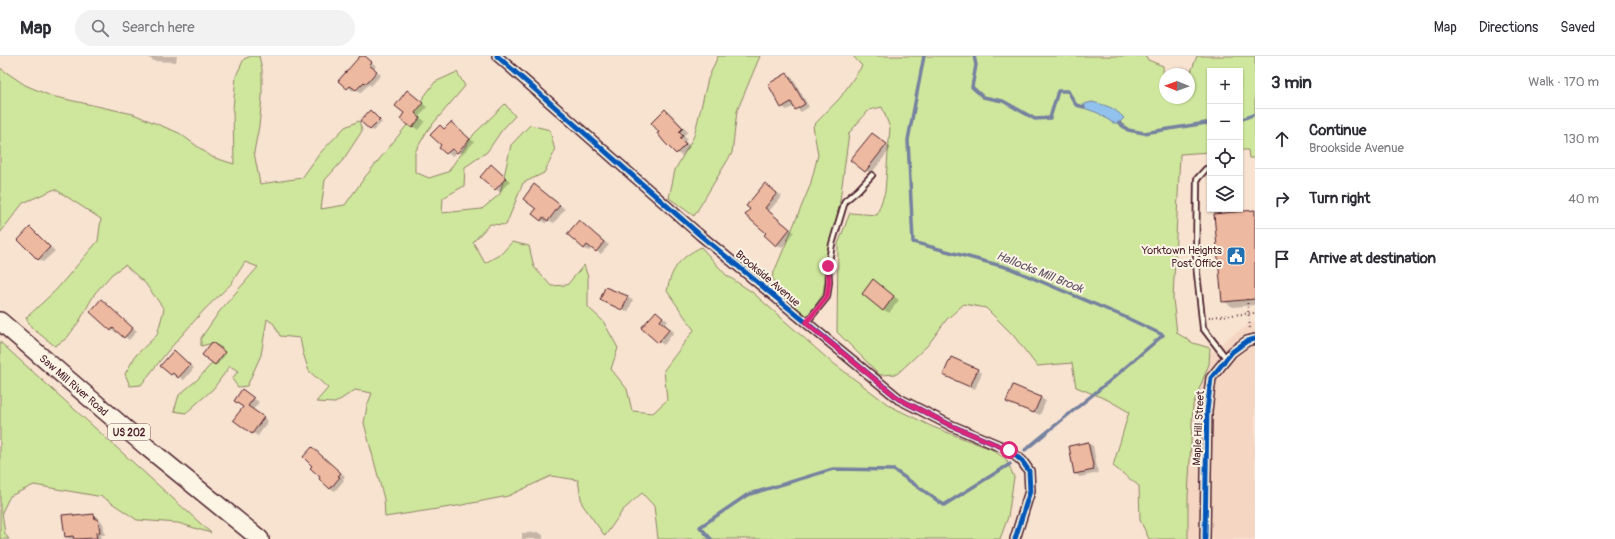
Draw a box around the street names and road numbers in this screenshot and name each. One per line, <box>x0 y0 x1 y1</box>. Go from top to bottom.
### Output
street label: Brookside Avenue <box>733 248 803 310</box>
street label: Saw Mill River Road <box>37 352 111 419</box>
street label: Maple Hill Street <box>1190 390 1207 466</box>
road number: US 202 <box>108 424 150 440</box>

